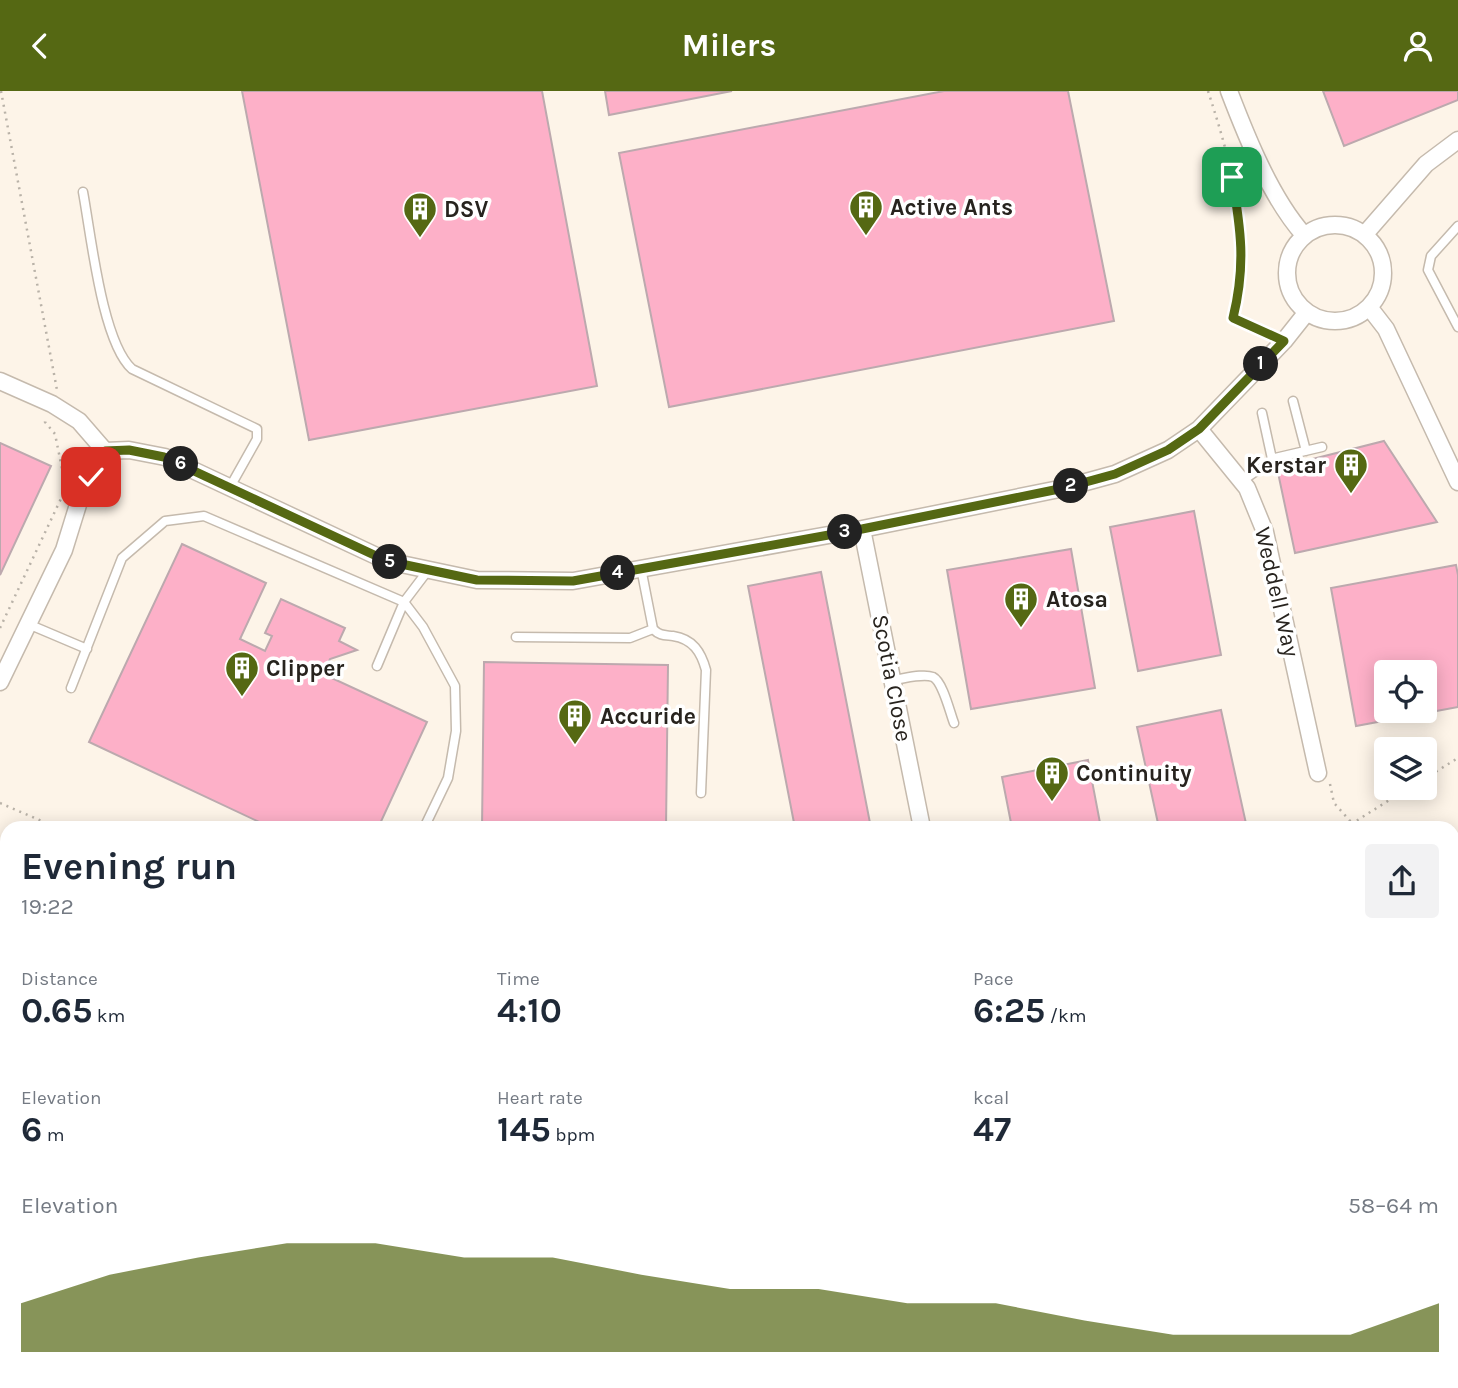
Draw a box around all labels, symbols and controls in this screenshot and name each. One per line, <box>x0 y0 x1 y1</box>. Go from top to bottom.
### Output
icon: back <box>21 27 59 65</box>
text: Milers <box>682 27 776 64</box>
icon: person <box>1399 27 1437 65</box>
pin <box>1202 147 1262 207</box>
icon: arrive <box>1213 158 1251 196</box>
building icon: Active Ants <box>847 188 885 237</box>
building icon: DSV <box>401 190 439 239</box>
place label: Active Ants <box>890 194 1013 221</box>
place label: DSV <box>444 196 488 223</box>
pin: 1 <box>1244 347 1278 381</box>
text: 1 <box>1257 352 1264 374</box>
building icon: Kerstar <box>1332 446 1370 495</box>
pin <box>61 447 121 507</box>
pin: 6 <box>164 447 198 481</box>
text: 6 <box>175 452 186 474</box>
place label: Kerstar <box>1246 452 1326 479</box>
icon: check <box>72 458 110 496</box>
pin: 2 <box>1054 469 1088 503</box>
text: 2 <box>1065 474 1076 496</box>
pin: 3 <box>828 515 862 549</box>
text: 3 <box>839 520 850 542</box>
street label: Weddell Way <box>1249 525 1305 660</box>
pin: 5 <box>372 545 408 580</box>
text: 5 <box>384 550 395 572</box>
pin: 4 <box>600 555 636 591</box>
text: 4 <box>612 561 623 583</box>
building icon: Atosa <box>1002 580 1040 629</box>
place label: Atosa <box>1046 586 1108 613</box>
street label: Scotia Close <box>866 612 918 744</box>
building icon: Clipper <box>223 649 261 698</box>
place label: Clipper <box>266 655 344 682</box>
map controls <box>1374 660 1437 800</box>
button: locate <box>1374 660 1437 723</box>
building icon: Accuride <box>556 697 594 746</box>
place label: Accuride <box>600 703 696 730</box>
button: layers <box>1374 737 1437 800</box>
building icon: Continuity <box>1033 754 1071 803</box>
place label: Continuity <box>1076 760 1192 787</box>
text: Evening run <box>21 844 237 889</box>
button: share <box>1365 844 1439 918</box>
text: 19:22 <box>21 893 74 920</box>
text: Distance <box>21 968 98 990</box>
text: Time <box>497 968 540 990</box>
text: Pace <box>973 968 1014 990</box>
text: 0.65 <box>21 990 92 1031</box>
text: 4:10 <box>497 990 562 1031</box>
text: 6:25 <box>973 990 1045 1031</box>
text: km <box>92 1005 125 1027</box>
text: /km <box>1045 1005 1086 1027</box>
text: Elevation <box>21 1087 101 1109</box>
text: Heart rate <box>497 1087 583 1109</box>
text: kcal <box>973 1087 1009 1109</box>
text: 6 <box>21 1109 42 1150</box>
text: 145 <box>497 1109 551 1150</box>
text: 47 <box>973 1109 1011 1150</box>
text: m <box>42 1124 65 1146</box>
text: bpm <box>551 1124 595 1146</box>
text: Elevation <box>21 1192 118 1219</box>
text: 58–64 m <box>1348 1192 1439 1219</box>

